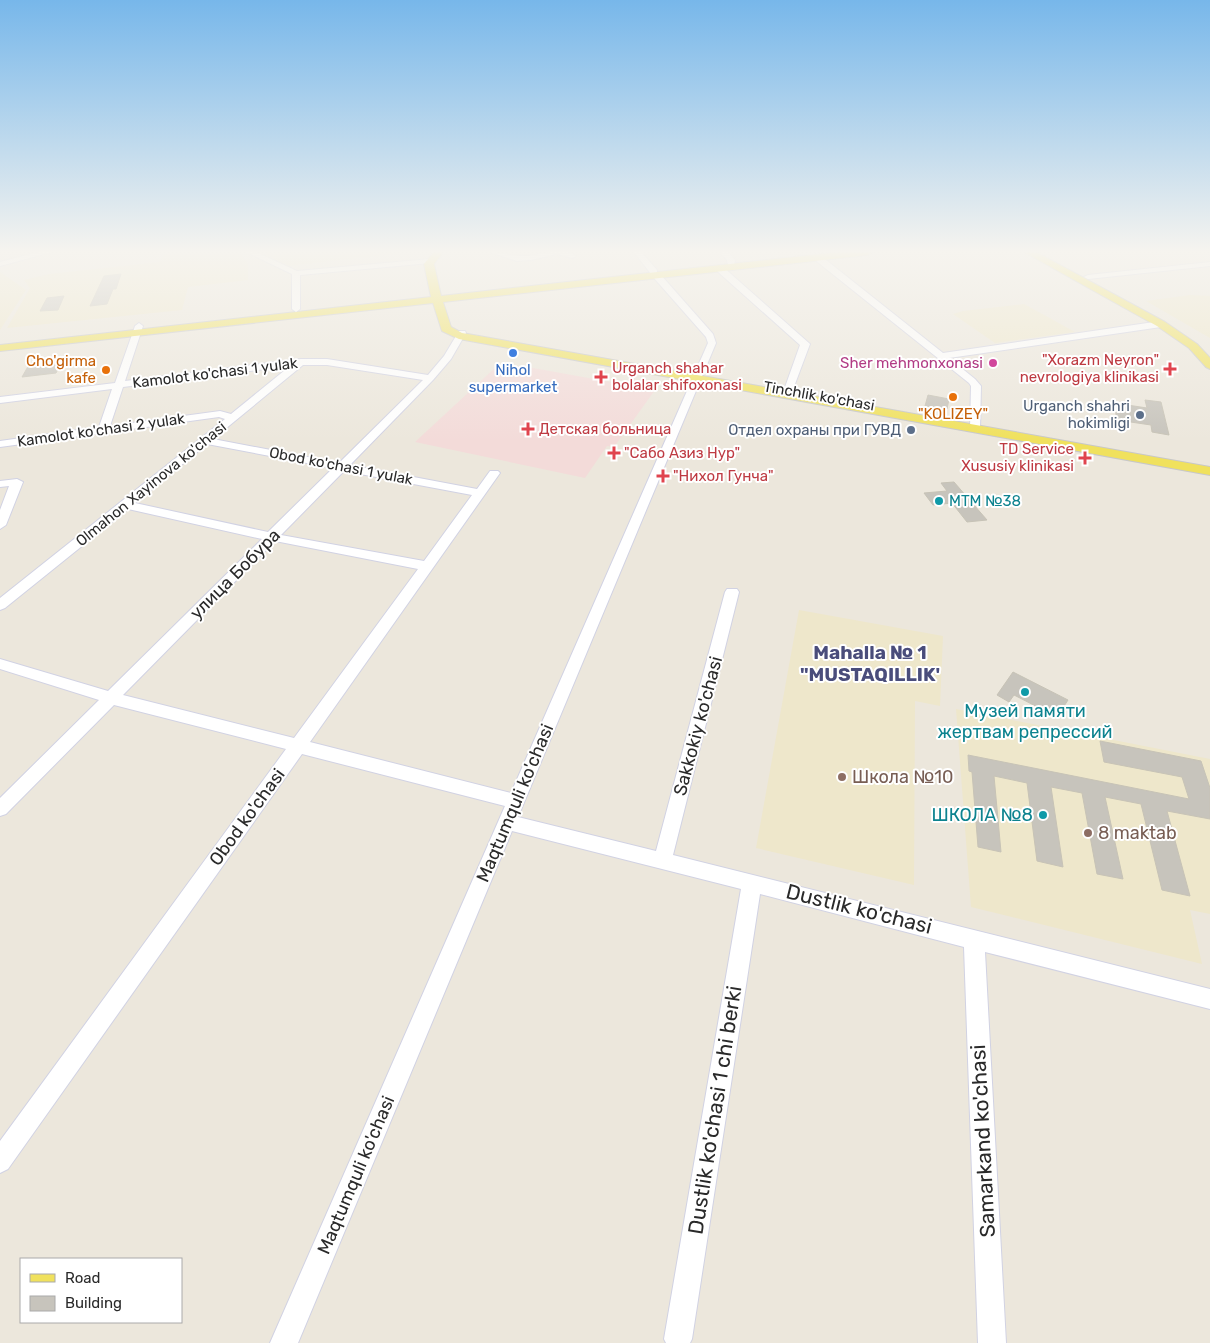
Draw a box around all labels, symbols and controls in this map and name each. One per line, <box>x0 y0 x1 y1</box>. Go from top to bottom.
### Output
marker: Nihol supermarket <box>507 347 519 359</box>
place label: "Xorazm Neyron" nevrologiya klinikasi <box>1020 351 1159 386</box>
place label: Cho'girma kafe <box>26 352 96 387</box>
street label: Kamolot ko'chasi 1 yulak <box>131 354 299 392</box>
place label: Sher mehmonxonasi <box>840 354 983 372</box>
marker: Sher mehmonxonasi <box>987 357 999 369</box>
place label: Urganch shahar bolalar shifoxonasi <box>612 359 742 394</box>
place label: Nihol supermarket <box>469 361 557 396</box>
marker: "Xorazm Neyron" nevrologiya klinikasi <box>1163 362 1177 376</box>
marker: Cho'girma kafe <box>100 364 112 376</box>
marker: Urganch shahar bolalar shifoxonasi <box>594 370 608 384</box>
street label: Tinchlik ko'chasi <box>762 377 876 415</box>
marker: "KOLIZEY" <box>947 391 959 403</box>
place label: Urganch shahri hokimligi <box>1023 397 1130 432</box>
place label: "KOLIZEY" <box>918 405 988 423</box>
street label: Kamolot ko'chasi 2 yulak <box>16 409 186 451</box>
marker: Urganch shahri hokimligi <box>1134 409 1146 421</box>
street label: Olmahon Xayinova ko'chasi <box>72 418 230 550</box>
place label: Детская больница <box>539 420 671 438</box>
place label: Отдел охраны при ГУВД <box>728 421 901 439</box>
marker: Детская больница <box>521 422 535 436</box>
marker: Отдел охраны при ГУВД <box>905 424 917 436</box>
place label: TD Service Xususiy klinikasi <box>961 440 1074 475</box>
street label: Obod ko'chasi 1 yulak <box>268 443 415 489</box>
place label: "Сабо Азиз Нур" <box>624 444 740 462</box>
marker: "Сабо Азиз Нур" <box>608 447 620 459</box>
marker: TD Service Xususiy klinikasi <box>1078 451 1092 465</box>
place label: "Нихол Гунча" <box>673 467 774 485</box>
marker: "Нихол Гунча" <box>657 470 669 482</box>
place label: МТМ №38 <box>949 492 1021 510</box>
marker: МТМ №38 <box>933 495 945 507</box>
street label: улица Бобура <box>185 524 285 624</box>
district label: Mahalla № 1 "MUSTAQILLIK' <box>800 641 940 686</box>
street label: Sakkokiy ko'chasi <box>669 654 727 798</box>
marker: Музей памяти жертвам репрессий <box>1019 686 1031 698</box>
place label: Музей памяти жертвам репрессий <box>937 700 1113 743</box>
street label: Maqtumquli ko'chasi <box>472 720 558 886</box>
street label: Obod ko'chasi <box>204 764 290 870</box>
place label: Школа №10 <box>852 766 953 788</box>
marker: Школа №10 <box>836 771 848 783</box>
place label: ШКОЛА №8 <box>931 804 1033 826</box>
marker: ШКОЛА №8 <box>1037 809 1049 821</box>
place label: 8 maktab <box>1098 822 1177 844</box>
marker: 8 maktab <box>1082 827 1094 839</box>
street label: Dustlik ko'chasi <box>784 878 935 939</box>
street label: Dustlik ko'chasi 1 chi berki <box>682 984 747 1236</box>
street label: Samarkand ko'chasi <box>965 1044 1000 1238</box>
street label: Maqtumquli ko'chasi <box>313 1092 399 1258</box>
legend <box>20 1258 182 1323</box>
text: Road <box>65 1269 101 1287</box>
text: Building <box>65 1294 122 1312</box>

